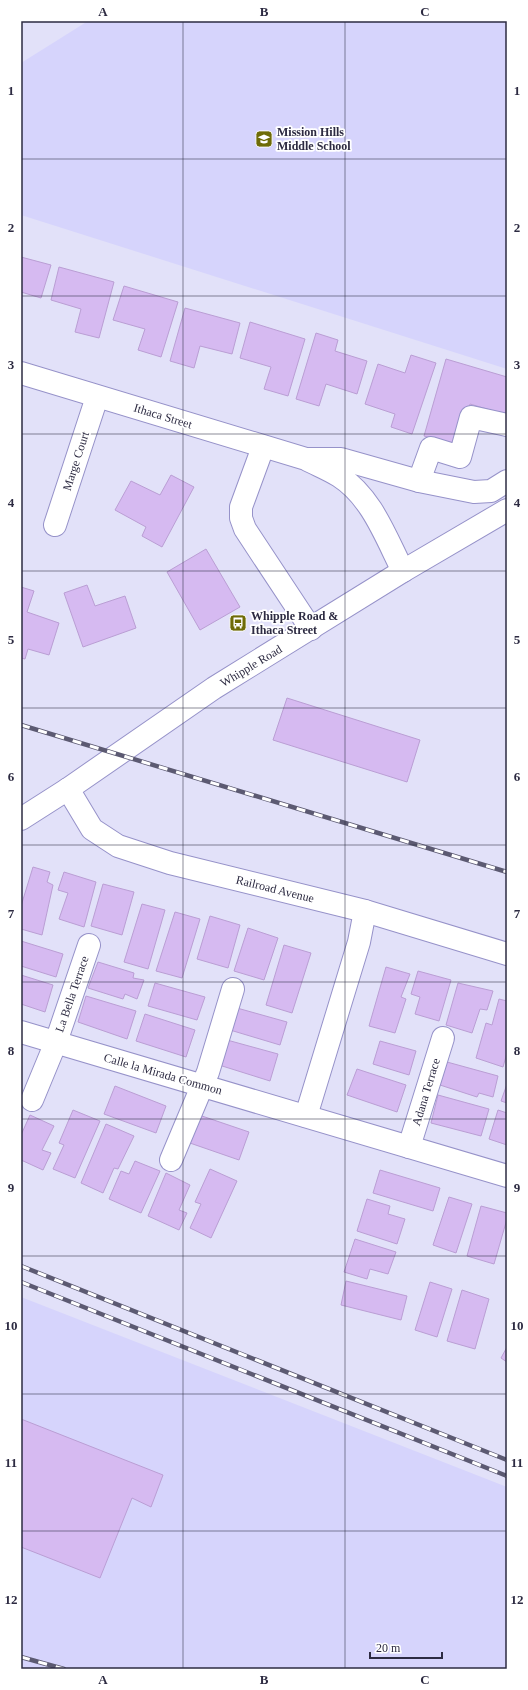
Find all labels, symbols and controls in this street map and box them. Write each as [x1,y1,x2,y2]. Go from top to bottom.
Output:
text: A [98,4,108,19]
text: B [260,4,269,19]
text: C [420,4,430,19]
text: 1 [8,83,14,98]
text: 1 [514,83,520,98]
place label: Mission Hills Middle School [277,125,351,153]
school or university icon: Mission Hills Middle School [254,129,274,149]
text: 2 [8,220,14,235]
text: 2 [514,220,520,235]
text: 3 [8,357,15,372]
text: 3 [514,357,521,372]
street label: Ithaca Street [132,400,195,432]
street label: Marge Court [60,429,92,492]
text: 4 [8,495,15,510]
text: 4 [514,495,521,510]
place label: Whipple Road & Ithaca Street [251,609,338,637]
bus stop icon: Whipple Road & Ithaca Street [228,613,248,633]
text: 5 [8,632,15,647]
text: 5 [514,632,521,647]
street label: Whipple Road [218,642,284,690]
text: 6 [8,769,15,784]
text: 6 [514,769,521,784]
street label: Railroad Avenue [234,873,316,905]
text: 7 [8,906,15,921]
text: 7 [514,906,521,921]
street label: La Bella Terrace [52,954,92,1034]
text: 8 [8,1043,15,1058]
text: 8 [514,1043,521,1058]
street label: Calle la Mirada Common [102,1050,224,1098]
street label: Adana Terrace [409,1057,443,1127]
text: 9 [8,1180,15,1195]
text: 9 [514,1180,521,1195]
text: 10 [5,1318,18,1333]
text: 10 [511,1318,524,1333]
text: 11 [5,1455,17,1470]
text: 11 [511,1455,523,1470]
text: 12 [5,1592,18,1607]
text: 12 [511,1592,524,1607]
scale bar [370,1634,442,1660]
text: 20 m [376,1641,401,1655]
text: A [98,1672,108,1687]
text: B [260,1672,269,1687]
text: C [420,1672,430,1687]

